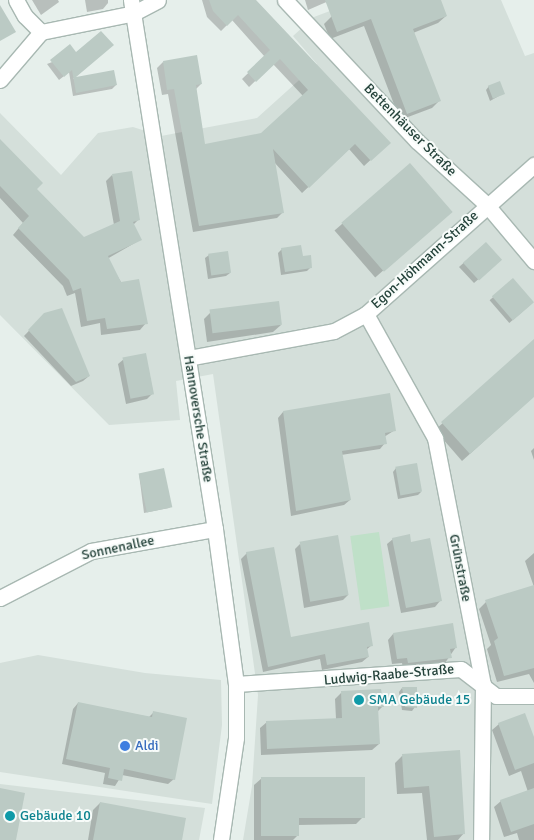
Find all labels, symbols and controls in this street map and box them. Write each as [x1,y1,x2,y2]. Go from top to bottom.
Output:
street label: Bettenhäuser Straße [360,80,460,180]
street label: Egon-Höhmann-Straße [368,207,482,313]
street label: Hannoversche Straße [180,354,216,484]
street label: Sonnenallee [80,532,156,564]
street label: Grünstraße [445,533,475,603]
street label: Ludwig-Raabe-Straße [323,661,455,689]
place label: SMA Gebäude 15 [369,692,470,708]
marker: SMA Gebäude 15 [353,694,365,706]
place label: Aldi [135,738,159,754]
marker: Aldi [119,740,131,752]
place label: Gebäude 10 [20,808,91,824]
marker: Gebäude 10 [4,810,16,822]

